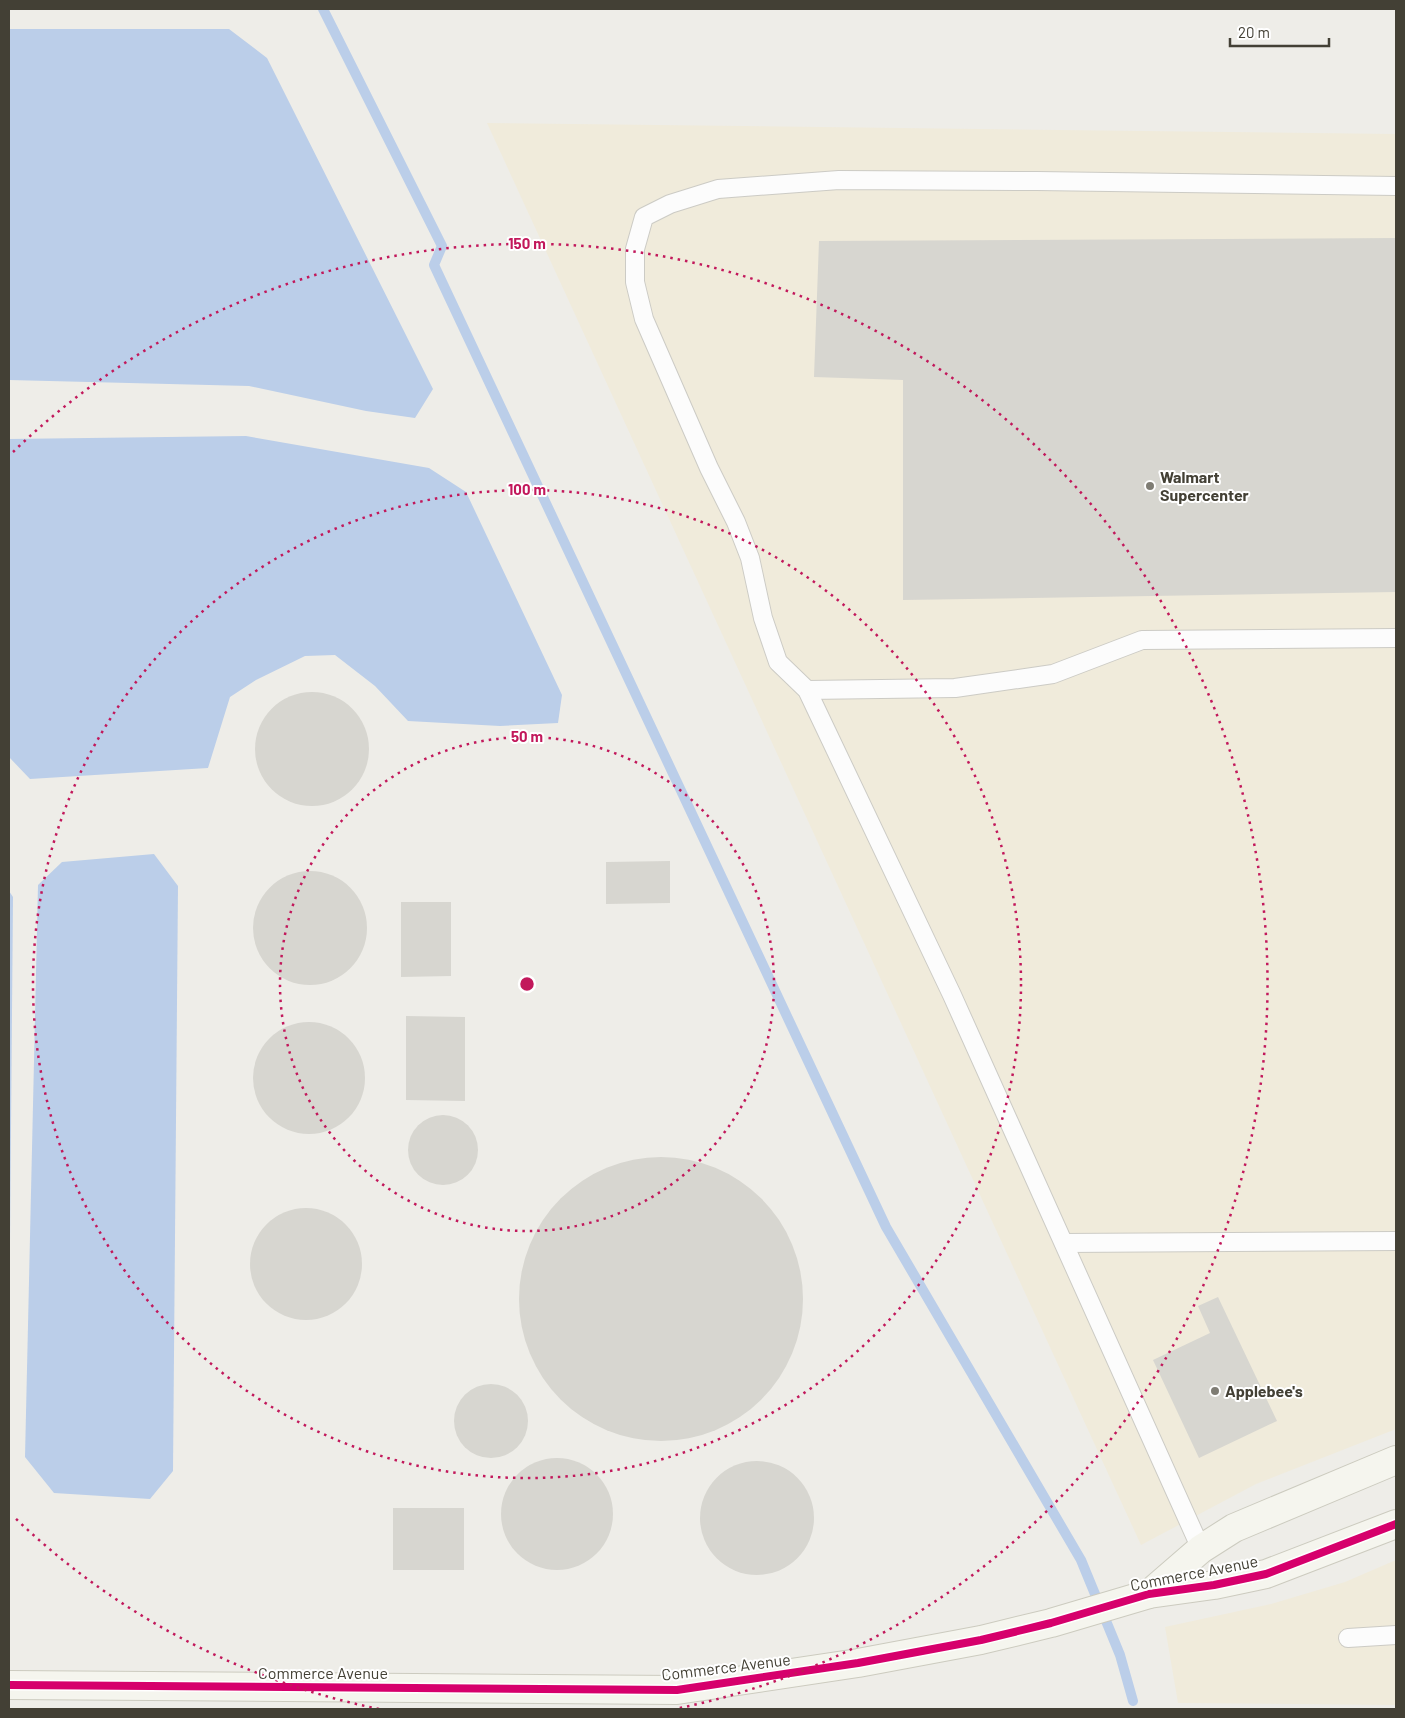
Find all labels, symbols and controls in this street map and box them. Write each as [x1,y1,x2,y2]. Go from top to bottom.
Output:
scale bar [1230,15,1329,47]
text: 20 m [1238,23,1270,41]
text: 150 m [508,234,546,252]
place label: Walmart Supercenter [1160,467,1249,504]
text: 100 m [508,480,546,498]
marker: Walmart Supercenter [1144,480,1156,492]
text: 50 m [511,727,543,745]
centre of rings [518,975,536,993]
place label: Applebee's [1225,1381,1303,1400]
marker: Applebee's [1209,1385,1221,1397]
street label: Commerce Avenue [1128,1551,1259,1594]
street label: Commerce Avenue [660,1649,792,1684]
street label: Commerce Avenue [258,1663,388,1682]

